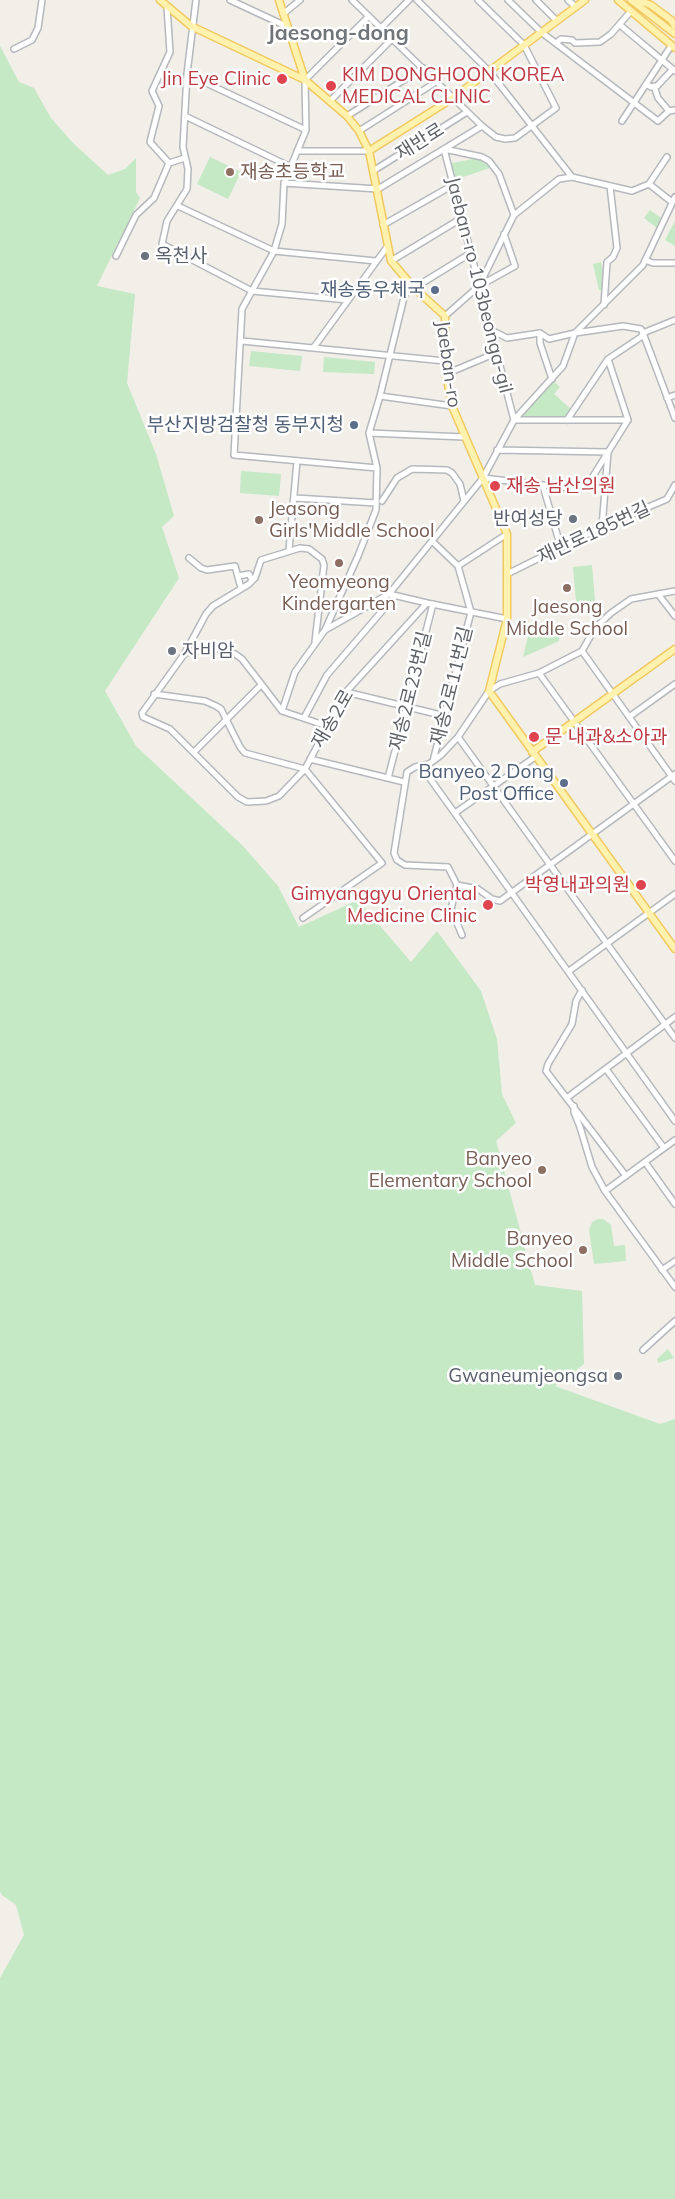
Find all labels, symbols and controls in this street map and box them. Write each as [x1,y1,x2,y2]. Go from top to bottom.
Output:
district label: Jaesong-dong [267,21,409,47]
place label: KIM DONGHOON KOREA MEDICAL CLINIC [342,64,564,108]
place label: Jin Eye Clinic [161,68,271,90]
marker: Jin Eye Clinic [275,72,289,86]
marker: KIM DONGHOON KOREA MEDICAL CLINIC [324,79,338,93]
street label: 재반로 [392,118,448,166]
place label: 재송초등학교 [240,161,345,183]
marker: 재송초등학교 [224,166,236,178]
street label: Jaeban-ro 103beonga-gil [441,174,517,396]
place label: 옥천사 [155,245,207,267]
marker: 옥천사 [139,250,151,262]
place label: 재송동우체국 [320,279,425,301]
marker: 재송동우체국 [429,284,441,296]
street label: Jaeban-ro [431,319,465,409]
place label: 부산지방검찰청 동부지청 [147,414,344,436]
marker: 부산지방검찰청 동부지청 [348,419,360,431]
place label: 재송 남산의원 [506,475,616,497]
marker: 재송 남산의원 [488,479,502,493]
street label: 재반로185번길 [534,497,654,569]
place label: Jeasong Girls'Middle School [269,498,434,542]
place label: 반여성당 [493,508,563,530]
marker: 반여성당 [567,513,579,525]
marker: Jeasong Girls'Middle School [253,514,265,526]
marker: Yeomyeong Kindergarten [333,557,345,569]
place label: Yeomyeong Kindergarten [282,571,396,615]
marker: Jaesong Middle School [561,582,573,594]
place label: Jaesong Middle School [506,596,628,640]
street label: 재송2로11번길 [426,624,478,748]
street label: 재송2로23번길 [385,629,437,753]
place label: 자비암 [182,640,234,662]
marker: 자비암 [166,645,178,657]
street label: 재송2로 [307,686,359,752]
place label: 문 내과&소아과 [545,726,668,748]
marker: 문 내과&소아과 [527,730,541,744]
place label: Banyeo 2 Dong Post Office [419,761,554,805]
marker: Banyeo 2 Dong Post Office [558,777,570,789]
place label: 박영내과의원 [525,874,630,896]
marker: 박영내과의원 [634,878,648,892]
place label: Gimyanggyu Oriental Medicine Clinic [291,883,477,927]
marker: Gimyanggyu Oriental Medicine Clinic [481,898,495,912]
place label: Banyeo Elementary School [369,1148,532,1192]
marker: Banyeo Elementary School [536,1164,548,1176]
place label: Banyeo Middle School [451,1228,573,1272]
marker: Banyeo Middle School [577,1244,589,1256]
place label: Gwaneumjeongsa [448,1365,608,1387]
marker: Gwaneumjeongsa [612,1370,624,1382]

